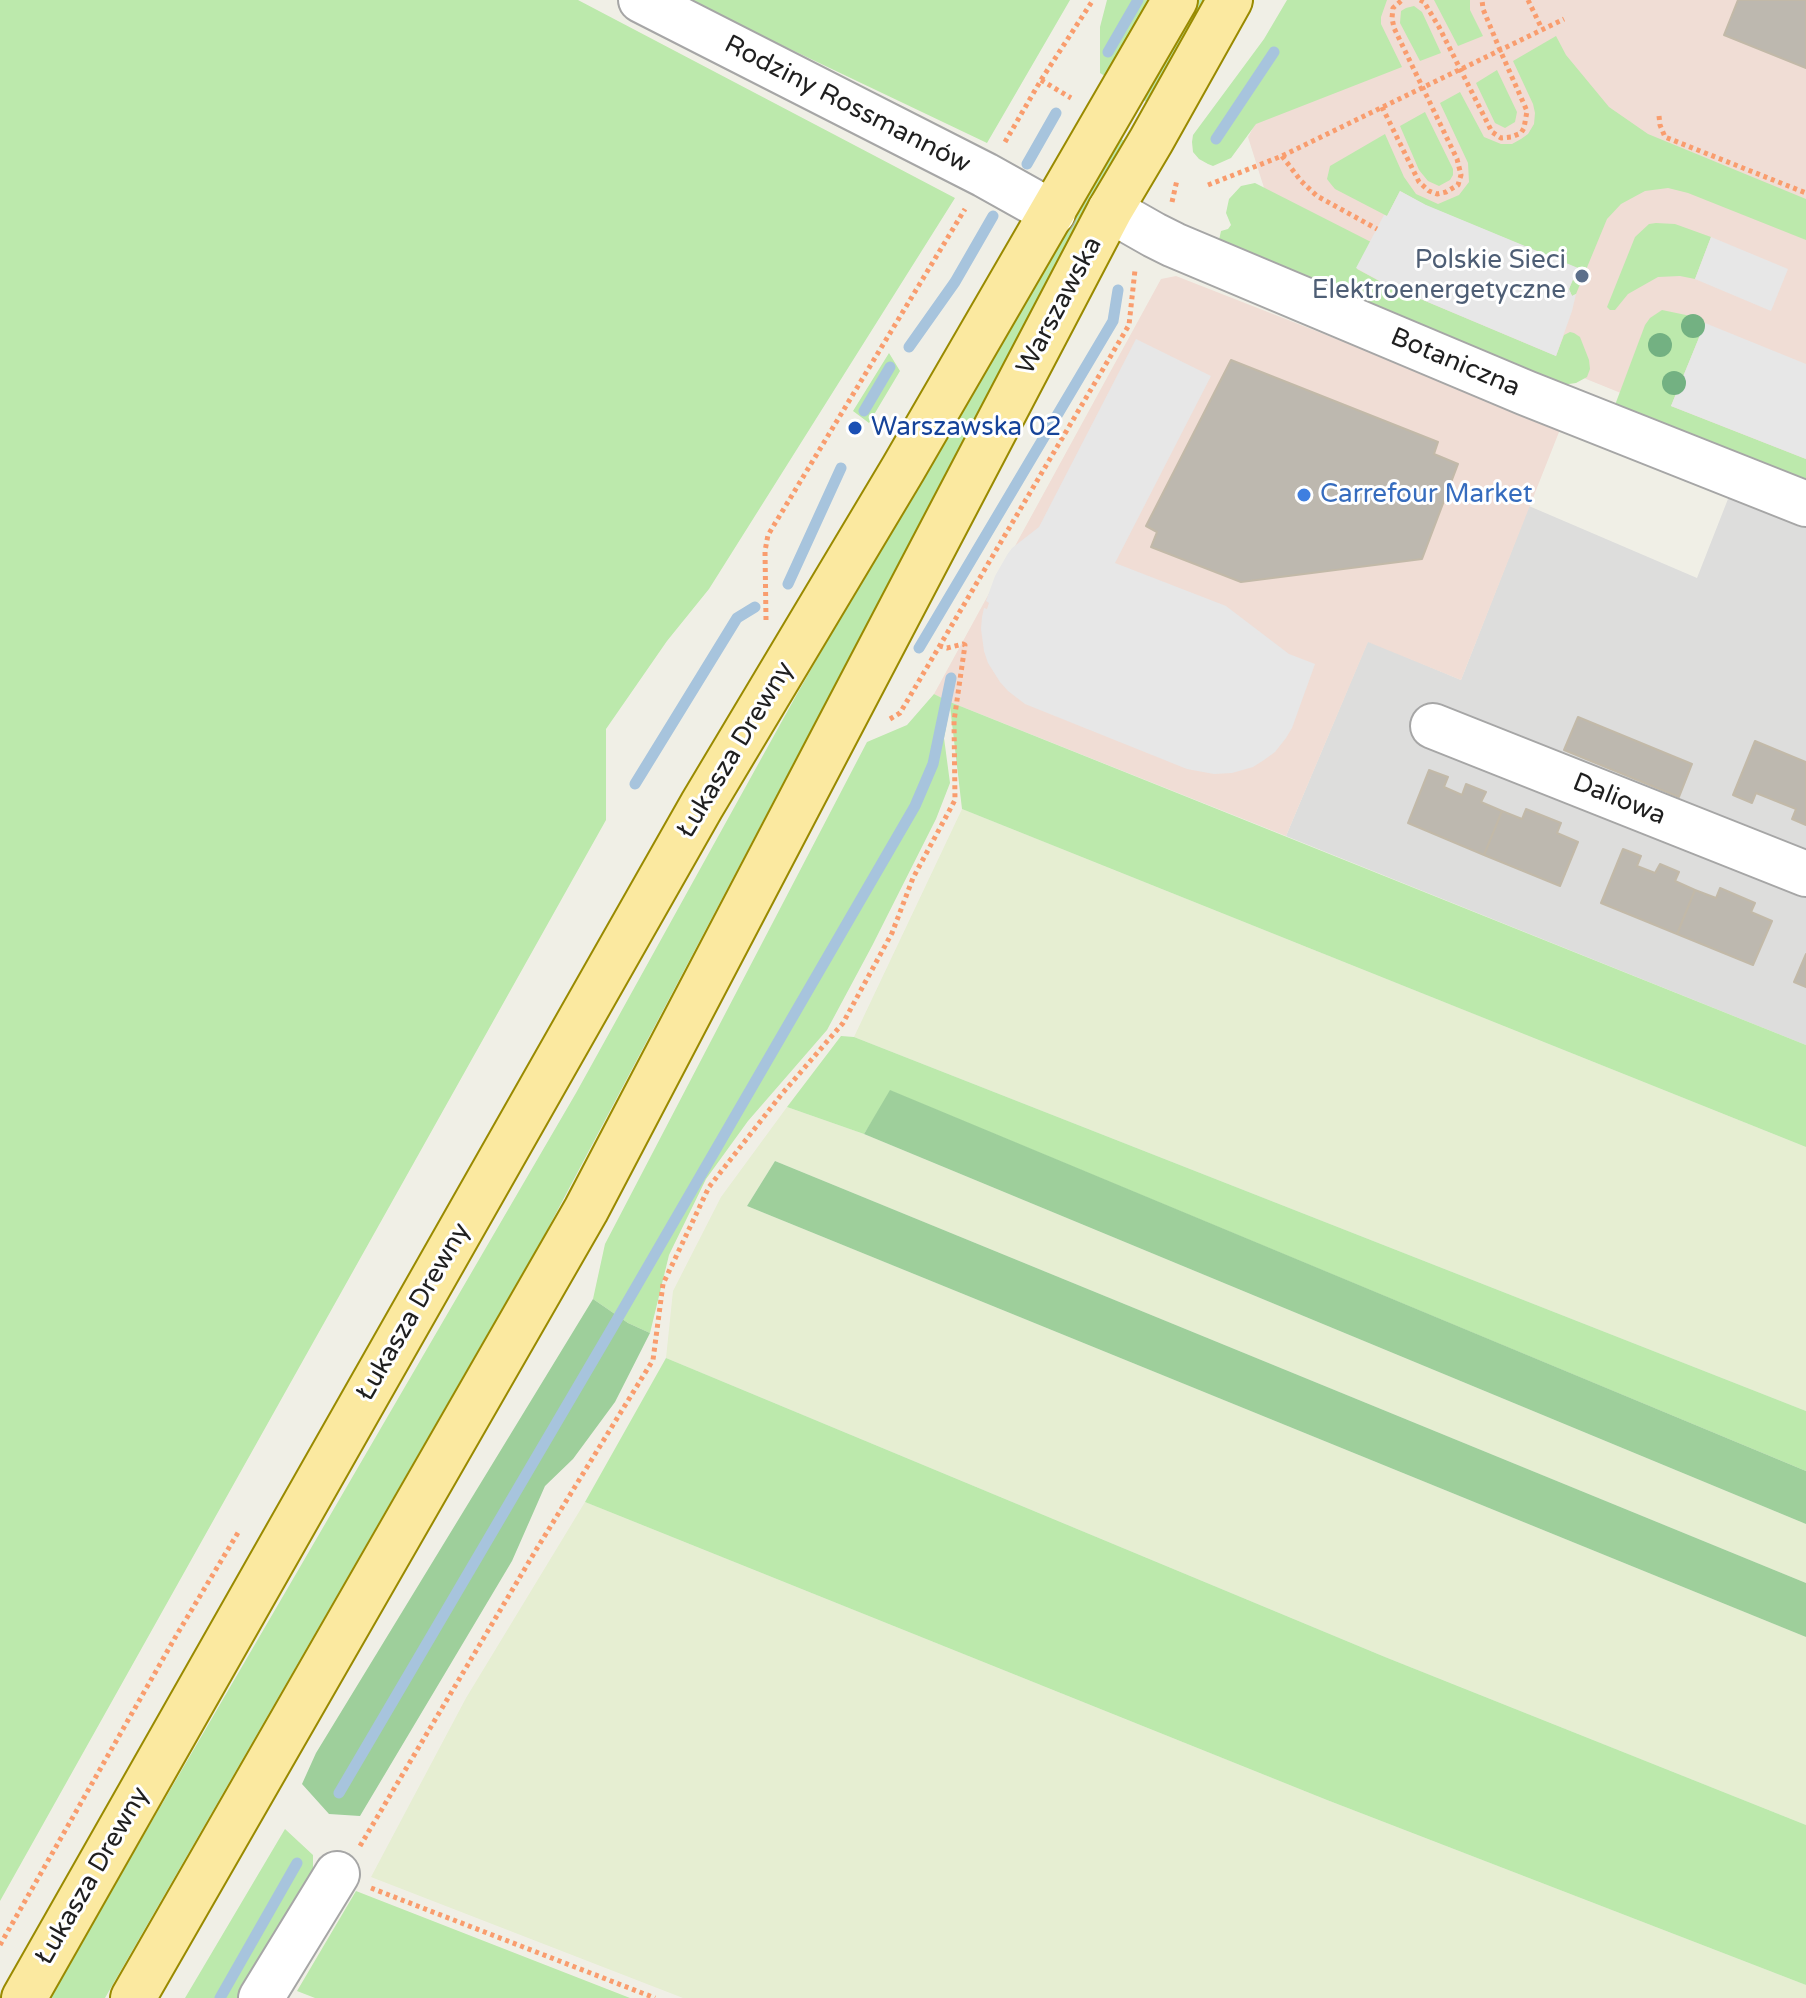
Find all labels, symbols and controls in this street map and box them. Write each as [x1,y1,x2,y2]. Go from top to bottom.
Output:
street label: Rodziny Rossmannów [719,29,975,181]
street label: Warszawska [1011,232,1109,380]
place label: Polskie Sieci Elektroenergetyczne [1312,245,1566,306]
marker: Polskie Sieci Elektroenergetyczne [1573,267,1591,285]
street label: Botaniczna [1386,322,1524,404]
place label: Warszawska 02 [871,412,1062,444]
marker: Warszawska 02 [846,419,864,437]
place label: Carrefour Market [1320,479,1533,511]
marker: Carrefour Market [1295,486,1313,504]
street label: Łukasza Drewny [671,656,801,844]
street label: Daliowa [1568,767,1670,833]
street label: Łukasza Drewny [351,1218,477,1406]
street label: Łukasza Drewny [30,1782,156,1970]

